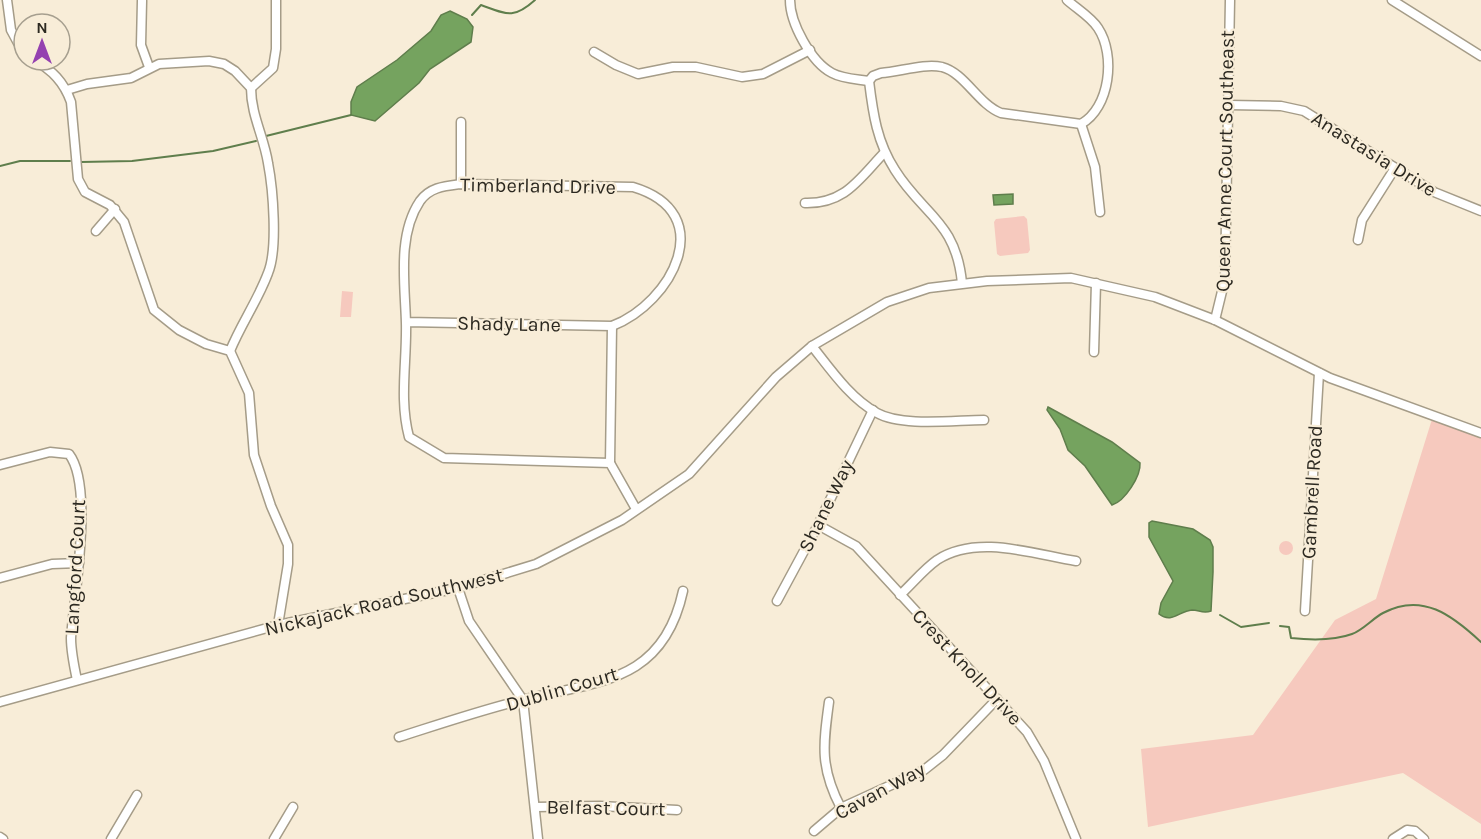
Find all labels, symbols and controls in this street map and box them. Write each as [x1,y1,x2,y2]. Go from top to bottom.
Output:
north arrow [12,12,72,72]
text: N [36,18,48,37]
street label: Queen Anne Court Southeast [1211,29,1239,292]
street label: Anastasia Drive [1307,106,1441,202]
street label: Timberland Drive [460,173,616,199]
street label: Shady Lane [457,312,561,336]
street label: Gambrell Road [1297,425,1327,559]
street label: Shane Way [794,456,858,556]
street label: Langford Court [60,498,90,635]
street label: Nickajack Road Southwest [262,563,506,641]
street label: Crest Knoll Drive [907,604,1027,730]
street label: Dublin Court [503,662,621,716]
street label: Cavan Way [831,758,929,824]
street label: Belfast Court [546,795,666,821]

